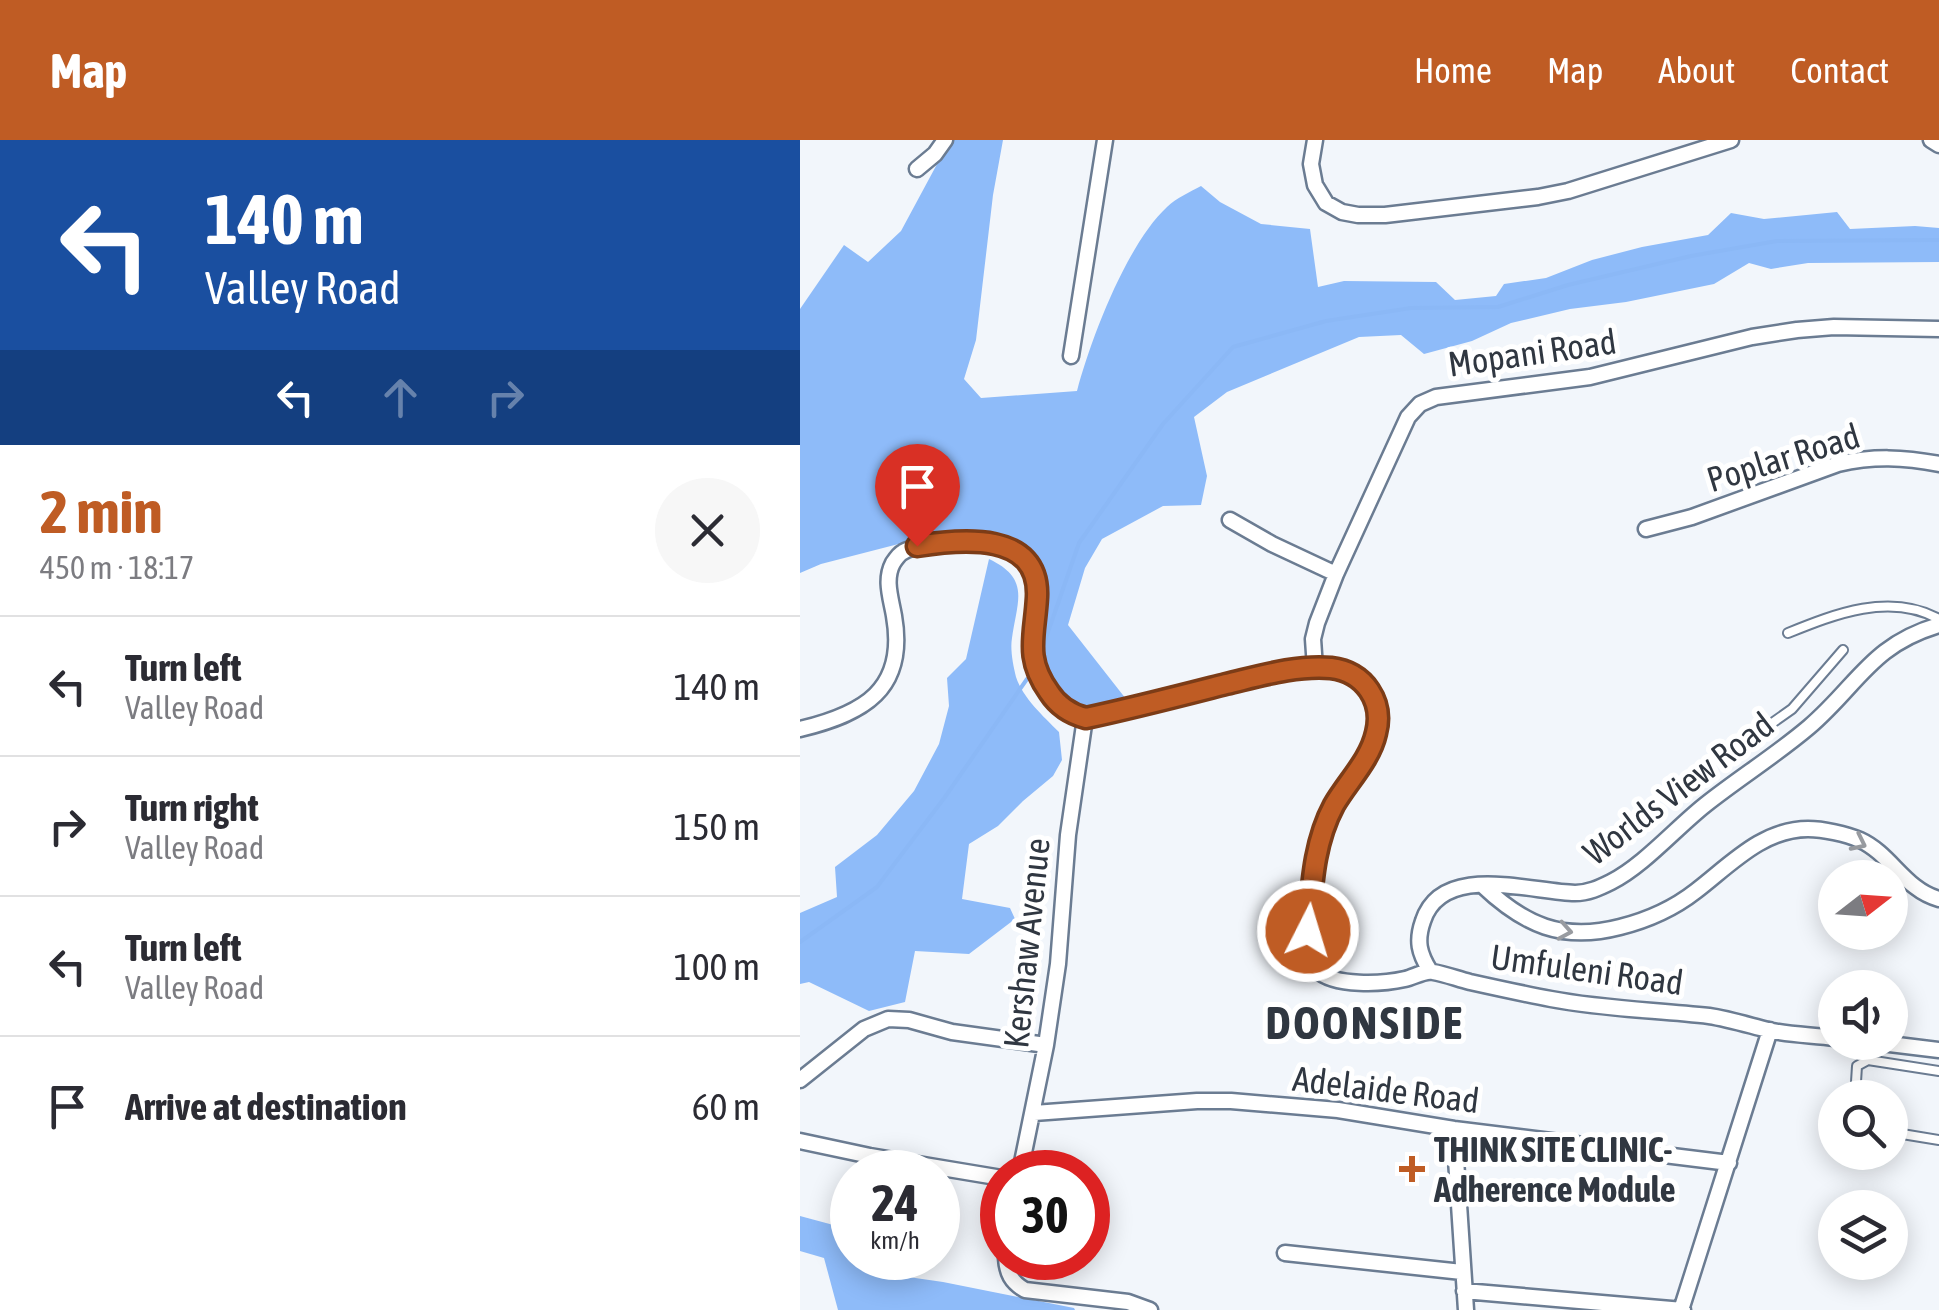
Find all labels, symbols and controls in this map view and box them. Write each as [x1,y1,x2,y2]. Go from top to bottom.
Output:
text: Map [50,43,127,98]
text: Home [1414,50,1492,90]
text: Map [1547,50,1603,90]
text: About [1658,50,1735,90]
text: Contact [1790,50,1889,90]
text: 140 m [205,179,364,259]
icon: left [40,180,170,310]
text: Valley Road [205,262,401,314]
street label: Mopani Road [1445,320,1619,384]
icon: left [268,370,323,425]
icon: ahead [373,370,428,425]
icon: right [478,370,533,425]
street label: Poplar Road [1702,415,1864,499]
pin [875,444,960,547]
icon: arrive [890,459,945,514]
text: 2 min [40,477,163,546]
button: close [655,478,760,583]
text: 450 m · 18:17 [40,549,194,586]
text: Turn left [125,646,241,689]
icon: left [40,659,95,714]
text: 140 m [674,665,760,708]
text: Valley Road [125,689,264,726]
street label: Worlds View Road [1575,704,1781,872]
text: Turn right [125,786,259,829]
icon: right [40,799,95,854]
text: 150 m [674,805,760,848]
text: Valley Road [125,829,264,866]
one-way arrow [1849,830,1867,850]
street label: Kershaw Avenue [995,836,1057,1050]
north arrow [1818,860,1908,950]
map controls [1818,860,1908,1280]
position arrow [1256,879,1360,983]
one-way arrow [1557,919,1574,940]
text: Turn left [125,926,241,969]
street label: Umfuleni Road [1488,936,1686,1002]
icon: left [40,939,95,994]
text: 100 m [674,945,760,988]
text: Valley Road [125,969,264,1006]
button: sound [1818,970,1908,1060]
district label: DOONSIDE [1265,997,1465,1049]
street label: Adelaide Road [1291,1058,1481,1120]
icon: arrive [40,1079,95,1134]
button: search [1818,1080,1908,1170]
text: Arrive at destination [125,1085,407,1128]
text: 60 m [692,1085,760,1128]
place label: THINK SITE CLINIC- Adherence Module [1433,1129,1676,1209]
speed limit sign: 30 [980,1150,1110,1280]
marker: THINK SITE CLINIC- Adherence Module [1399,1156,1425,1182]
text: 24 [871,1174,918,1232]
button: layers [1818,1190,1908,1280]
text: km/h [870,1226,920,1254]

